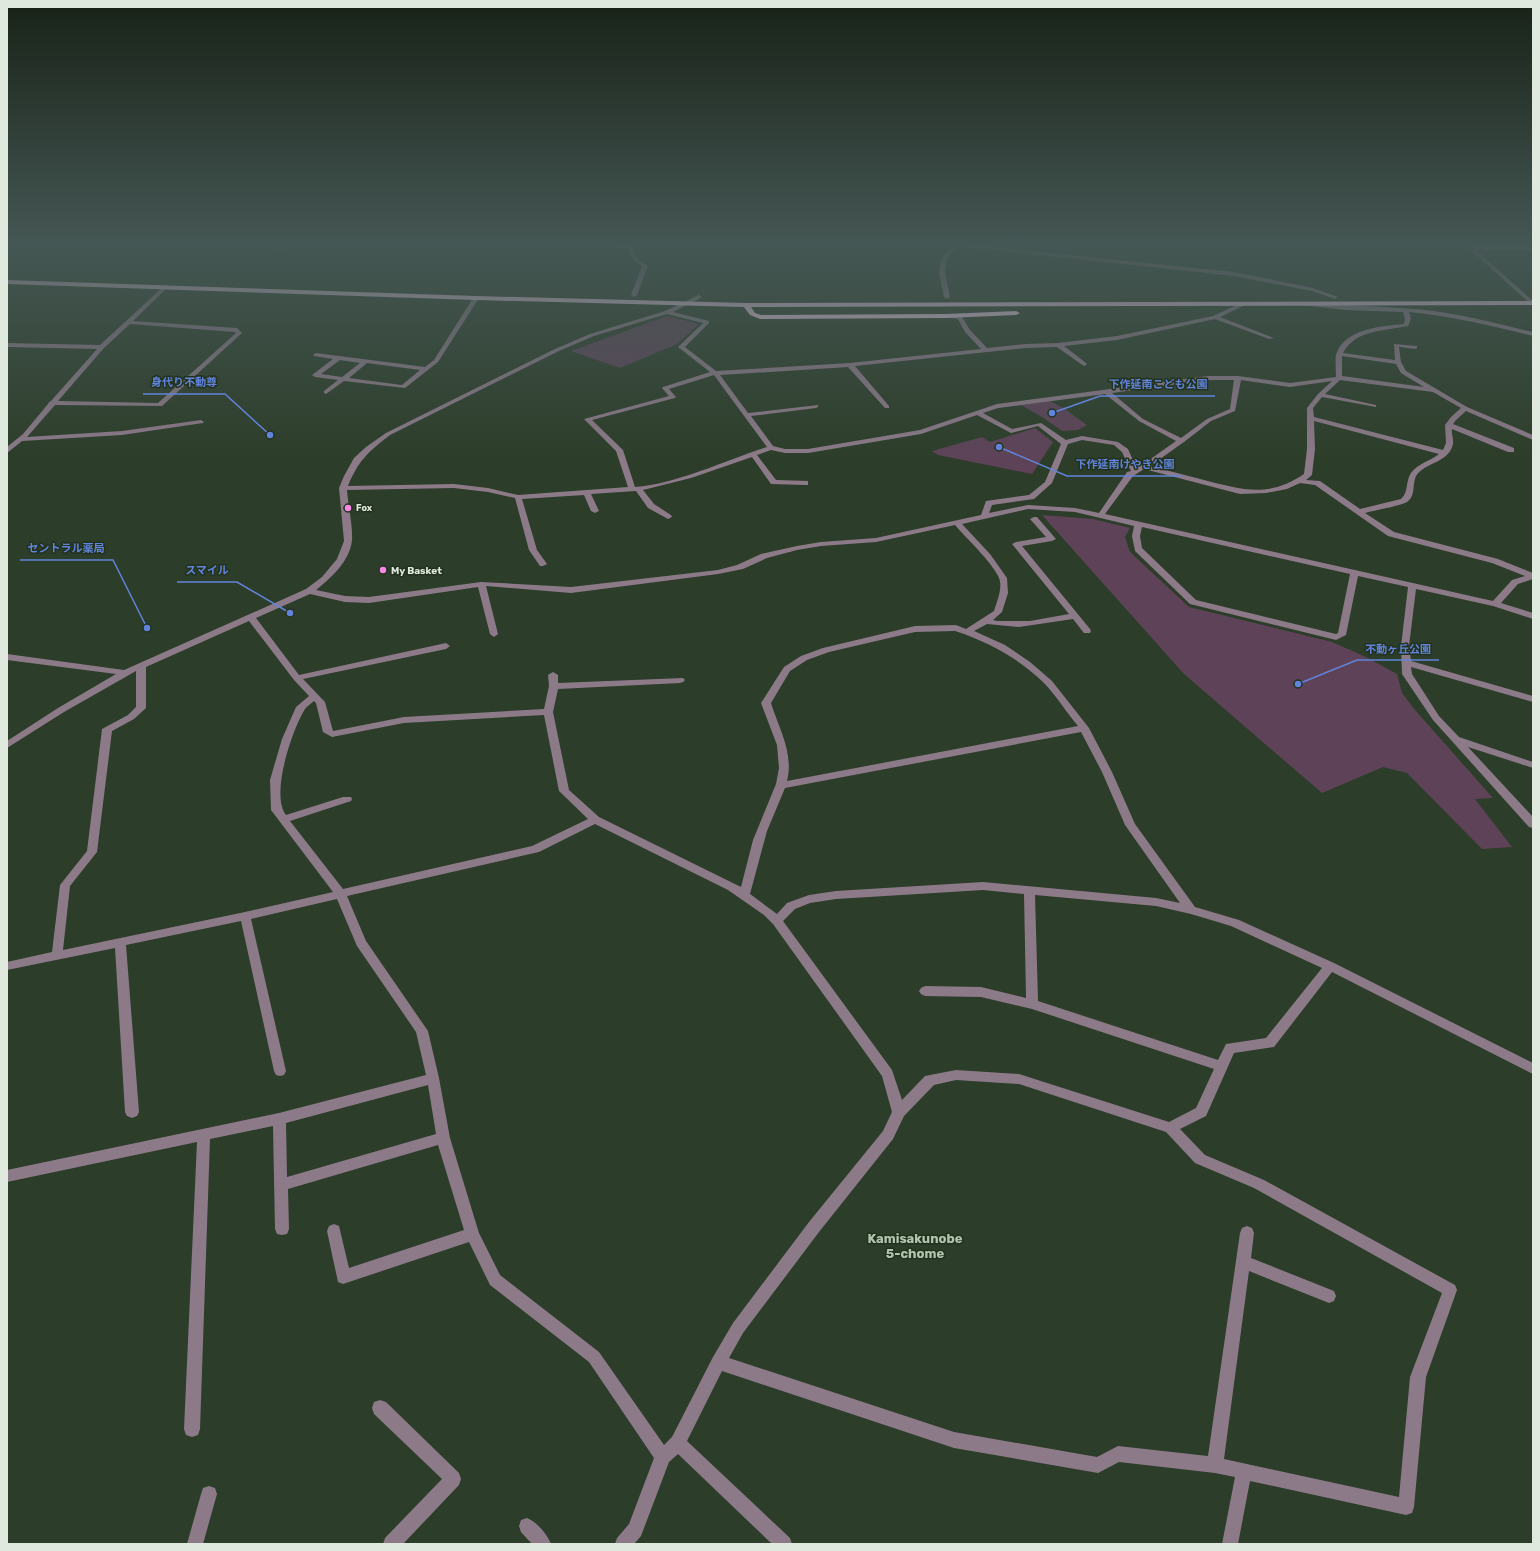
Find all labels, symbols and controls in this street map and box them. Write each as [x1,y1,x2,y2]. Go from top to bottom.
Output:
callout: 身代り不動尊 [143,371,225,394]
callout: 下作延南こども公園 [1100,373,1215,396]
text: 身代り不動尊 [151,376,217,389]
text: 下作延南こども公園 [1109,378,1208,391]
callout: 下作延南けやき公園 [1067,453,1182,476]
text: 下作延南けやき公園 [1076,458,1175,471]
marker: Fox [343,503,353,513]
place label: Fox [356,503,373,513]
callout: セントラル薬局 [20,537,113,560]
text: セントラル薬局 [28,542,105,555]
callout: スマイル [177,559,237,582]
text: スマイル [185,564,229,577]
marker: My Basket [378,565,388,575]
place label: My Basket [391,565,442,577]
callout: 不動ヶ丘公園 [1357,637,1439,660]
text: 不動ヶ丘公園 [1365,643,1431,656]
district label: Kamisakunobe 5-chome [868,1231,963,1261]

